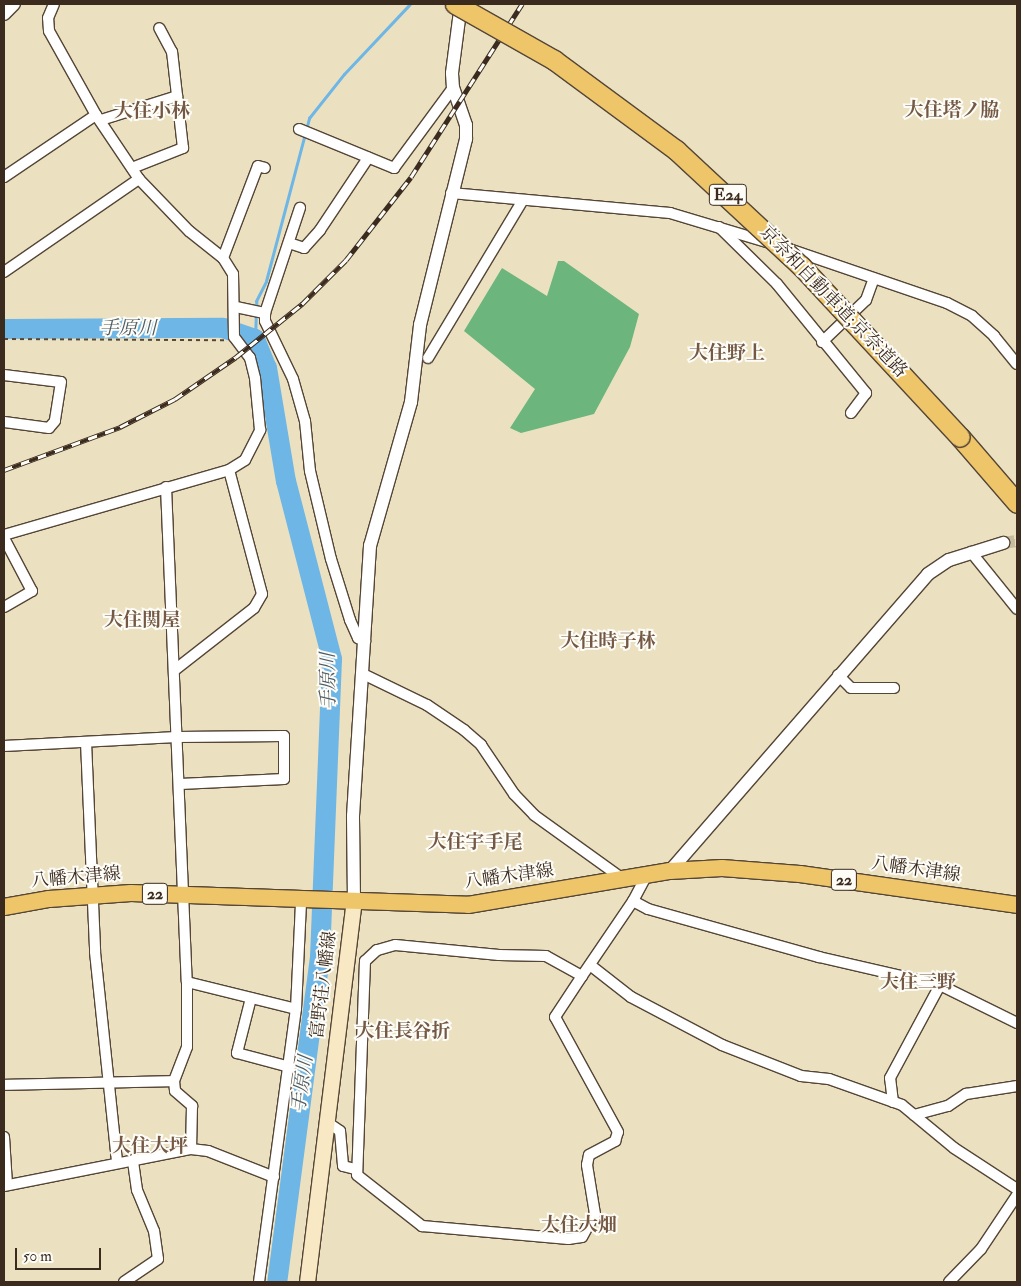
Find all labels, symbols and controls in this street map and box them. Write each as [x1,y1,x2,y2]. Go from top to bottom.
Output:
district label: 大住塔ノ脇 [905,100,999,122]
district label: 大住小林 [114,101,190,123]
road number: E24 [708,182,748,208]
street label: 京奈和自動車道;京奈道路 [755,222,911,382]
water label: 手原川 [100,318,156,340]
district label: 大住野上 [689,343,765,365]
district label: 大住関屋 [104,610,180,632]
district label: 大住時子林 [561,631,655,653]
water label: 手原川 [317,652,341,710]
district label: 大住宇手尾 [428,832,522,854]
street label: 八幡木津線 [870,853,962,887]
street label: 八幡木津線 [463,860,555,894]
street label: 八幡木津線 [30,863,122,893]
road number: 22 [830,866,858,894]
road number: 22 [141,881,169,908]
street label: 富野荘八幡線 [307,930,341,1040]
district label: 大住三野 [880,972,956,994]
district label: 大住長谷折 [356,1021,450,1043]
water label: 手原川 [288,1054,318,1114]
district label: 大住大坪 [112,1136,188,1158]
district label: 大住大畑 [541,1215,617,1237]
scale bar [18,1238,104,1270]
text: 50 m [23,1247,52,1266]

